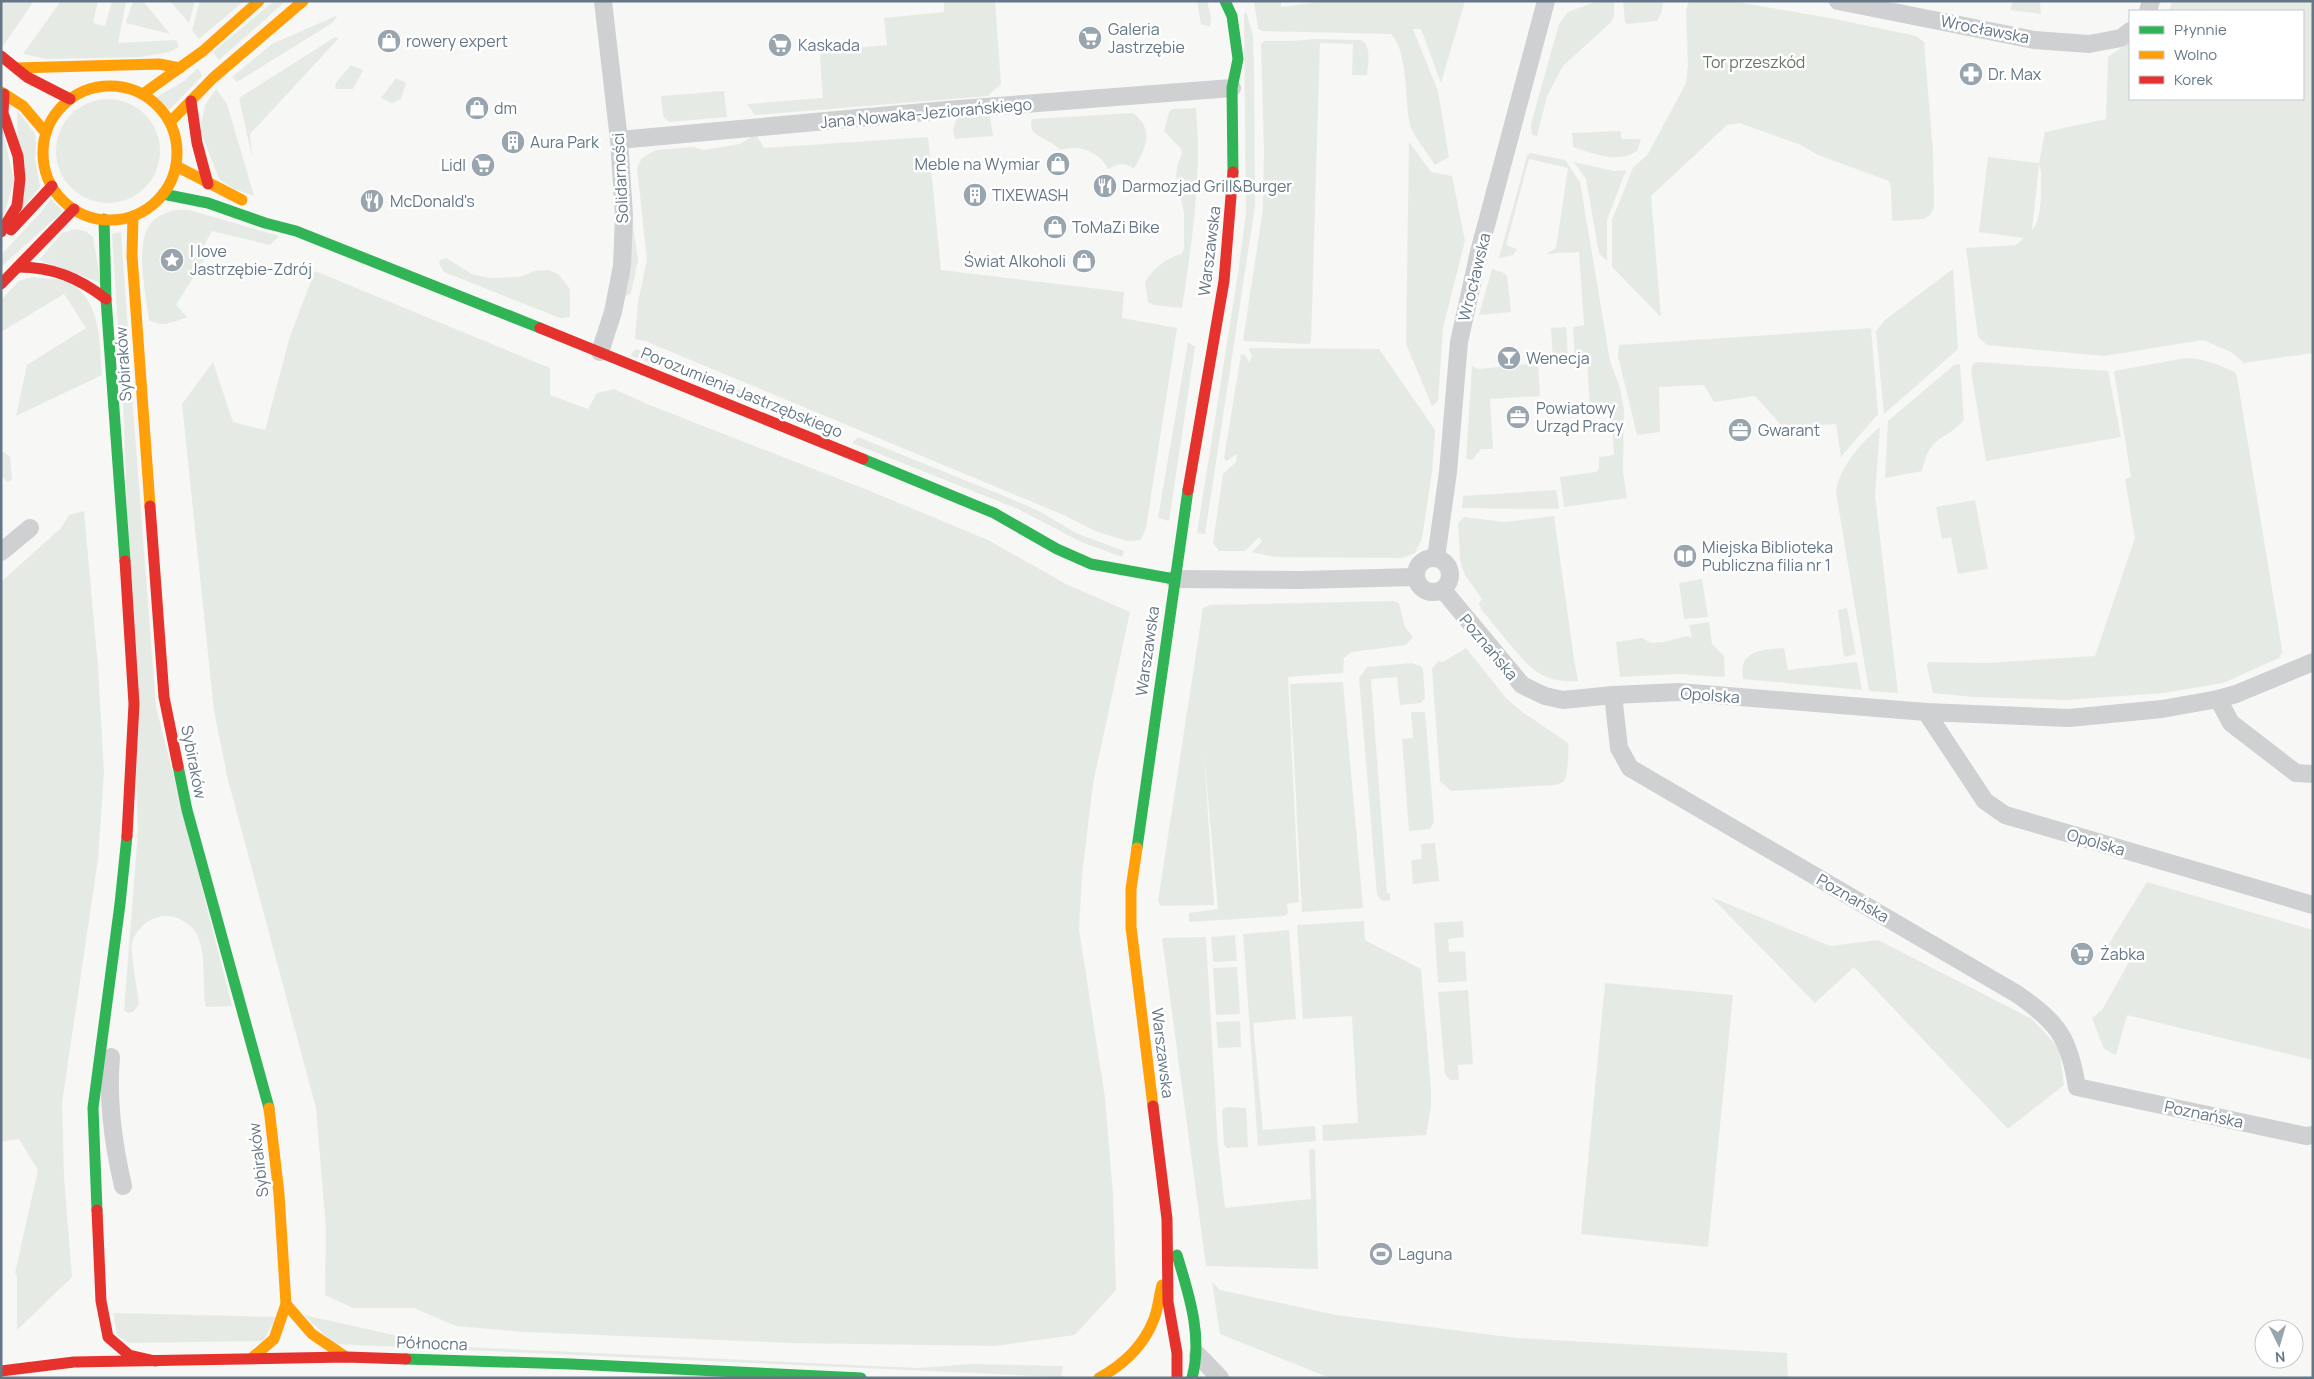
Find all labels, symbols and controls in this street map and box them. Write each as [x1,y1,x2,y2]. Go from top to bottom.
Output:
street label: Wrocławska [1939,10,2031,48]
legend [2129,10,2304,100]
place label: Galeria Jastrzębie [1108,18,1185,58]
text: Płynnie [2174,19,2227,40]
supermarket icon: Galeria Jastrzębie [1077,25,1103,51]
shop icon: rowery expert [376,28,402,54]
place label: rowery expert [406,30,508,52]
supermarket icon: Kaskada [767,32,793,58]
place label: Kaskada [798,34,860,56]
text: Wolno [2174,44,2217,65]
park label: Tor przeszkód [1703,51,1805,73]
pharmacy icon: Dr. Max [1958,61,1984,87]
place label: Dr. Max [1988,63,2042,85]
text: Korek [2174,69,2213,90]
street label: Jana Nowaka-Jeziorańskiego [819,93,1033,133]
shop icon: dm [464,95,490,121]
place label: dm [494,97,517,119]
building icon: Aura Park [500,129,526,155]
place label: Aura Park [530,131,600,153]
street label: Solidarności [607,132,633,224]
shop icon: Meble na Wymiar [1045,151,1071,177]
supermarket icon: Lidl [470,152,496,178]
place label: Meble na Wymiar [914,153,1040,175]
place label: Lidl [441,154,466,176]
restaurant icon: Darmozjad Grill&Burger [1092,173,1118,199]
place label: Darmozjad Grill&Burger [1122,175,1292,197]
building icon: TIXEWASH [962,182,988,208]
place label: TIXEWASH [992,184,1069,206]
restaurant icon: McDonald's [359,188,385,214]
place label: McDonald's [390,190,475,212]
street label: Warszawska [1193,205,1225,297]
shop icon: ToMaZi Bike [1042,214,1068,240]
place label: ToMaZi Bike [1072,216,1160,238]
street label: Wrocławska [1452,231,1496,323]
place label: I love Jastrzębie-Zdrój [190,240,312,280]
place icon: I love Jastrzębie-Zdrój [159,247,185,273]
shop icon: Świat Alkoholi [1071,248,1097,274]
place label: Świat Alkoholi [964,250,1066,272]
street label: Sybiraków [109,326,137,402]
street label: Porozumienia Jastrzębskiego [638,341,846,443]
bar icon: Wenecja [1496,345,1522,371]
place label: Wenecja [1526,347,1590,369]
place label: Powiatowy Urząd Pracy [1536,397,1624,437]
office icon: Powiatowy Urząd Pracy [1505,404,1531,430]
office icon: Gwarant [1727,417,1753,443]
place label: Gwarant [1758,419,1820,441]
place label: Miejska Biblioteka Publiczna filia nr 1 [1702,536,1833,576]
library icon: Miejska Biblioteka Publiczna filia nr 1 [1672,543,1698,569]
street label: Warszawska [1130,605,1164,697]
street label: Poznańska [1455,609,1523,685]
street label: Opolska [1680,682,1740,708]
street label: Sybiraków [176,723,212,801]
street label: Opolska [2064,823,2128,861]
street label: Poznańska [1813,868,1893,928]
supermarket icon: Żabka [2069,941,2095,967]
place label: Żabka [2100,943,2145,965]
street label: Warszawska [1147,1007,1179,1099]
street label: Poznańska [2162,1095,2246,1133]
street label: Sybiraków [243,1121,273,1199]
sports icon: Laguna [1368,1241,1394,1267]
place label: Laguna [1398,1243,1452,1265]
north arrow [2254,1319,2304,1369]
street label: Północna [396,1331,468,1355]
text: N [2274,1348,2286,1367]

